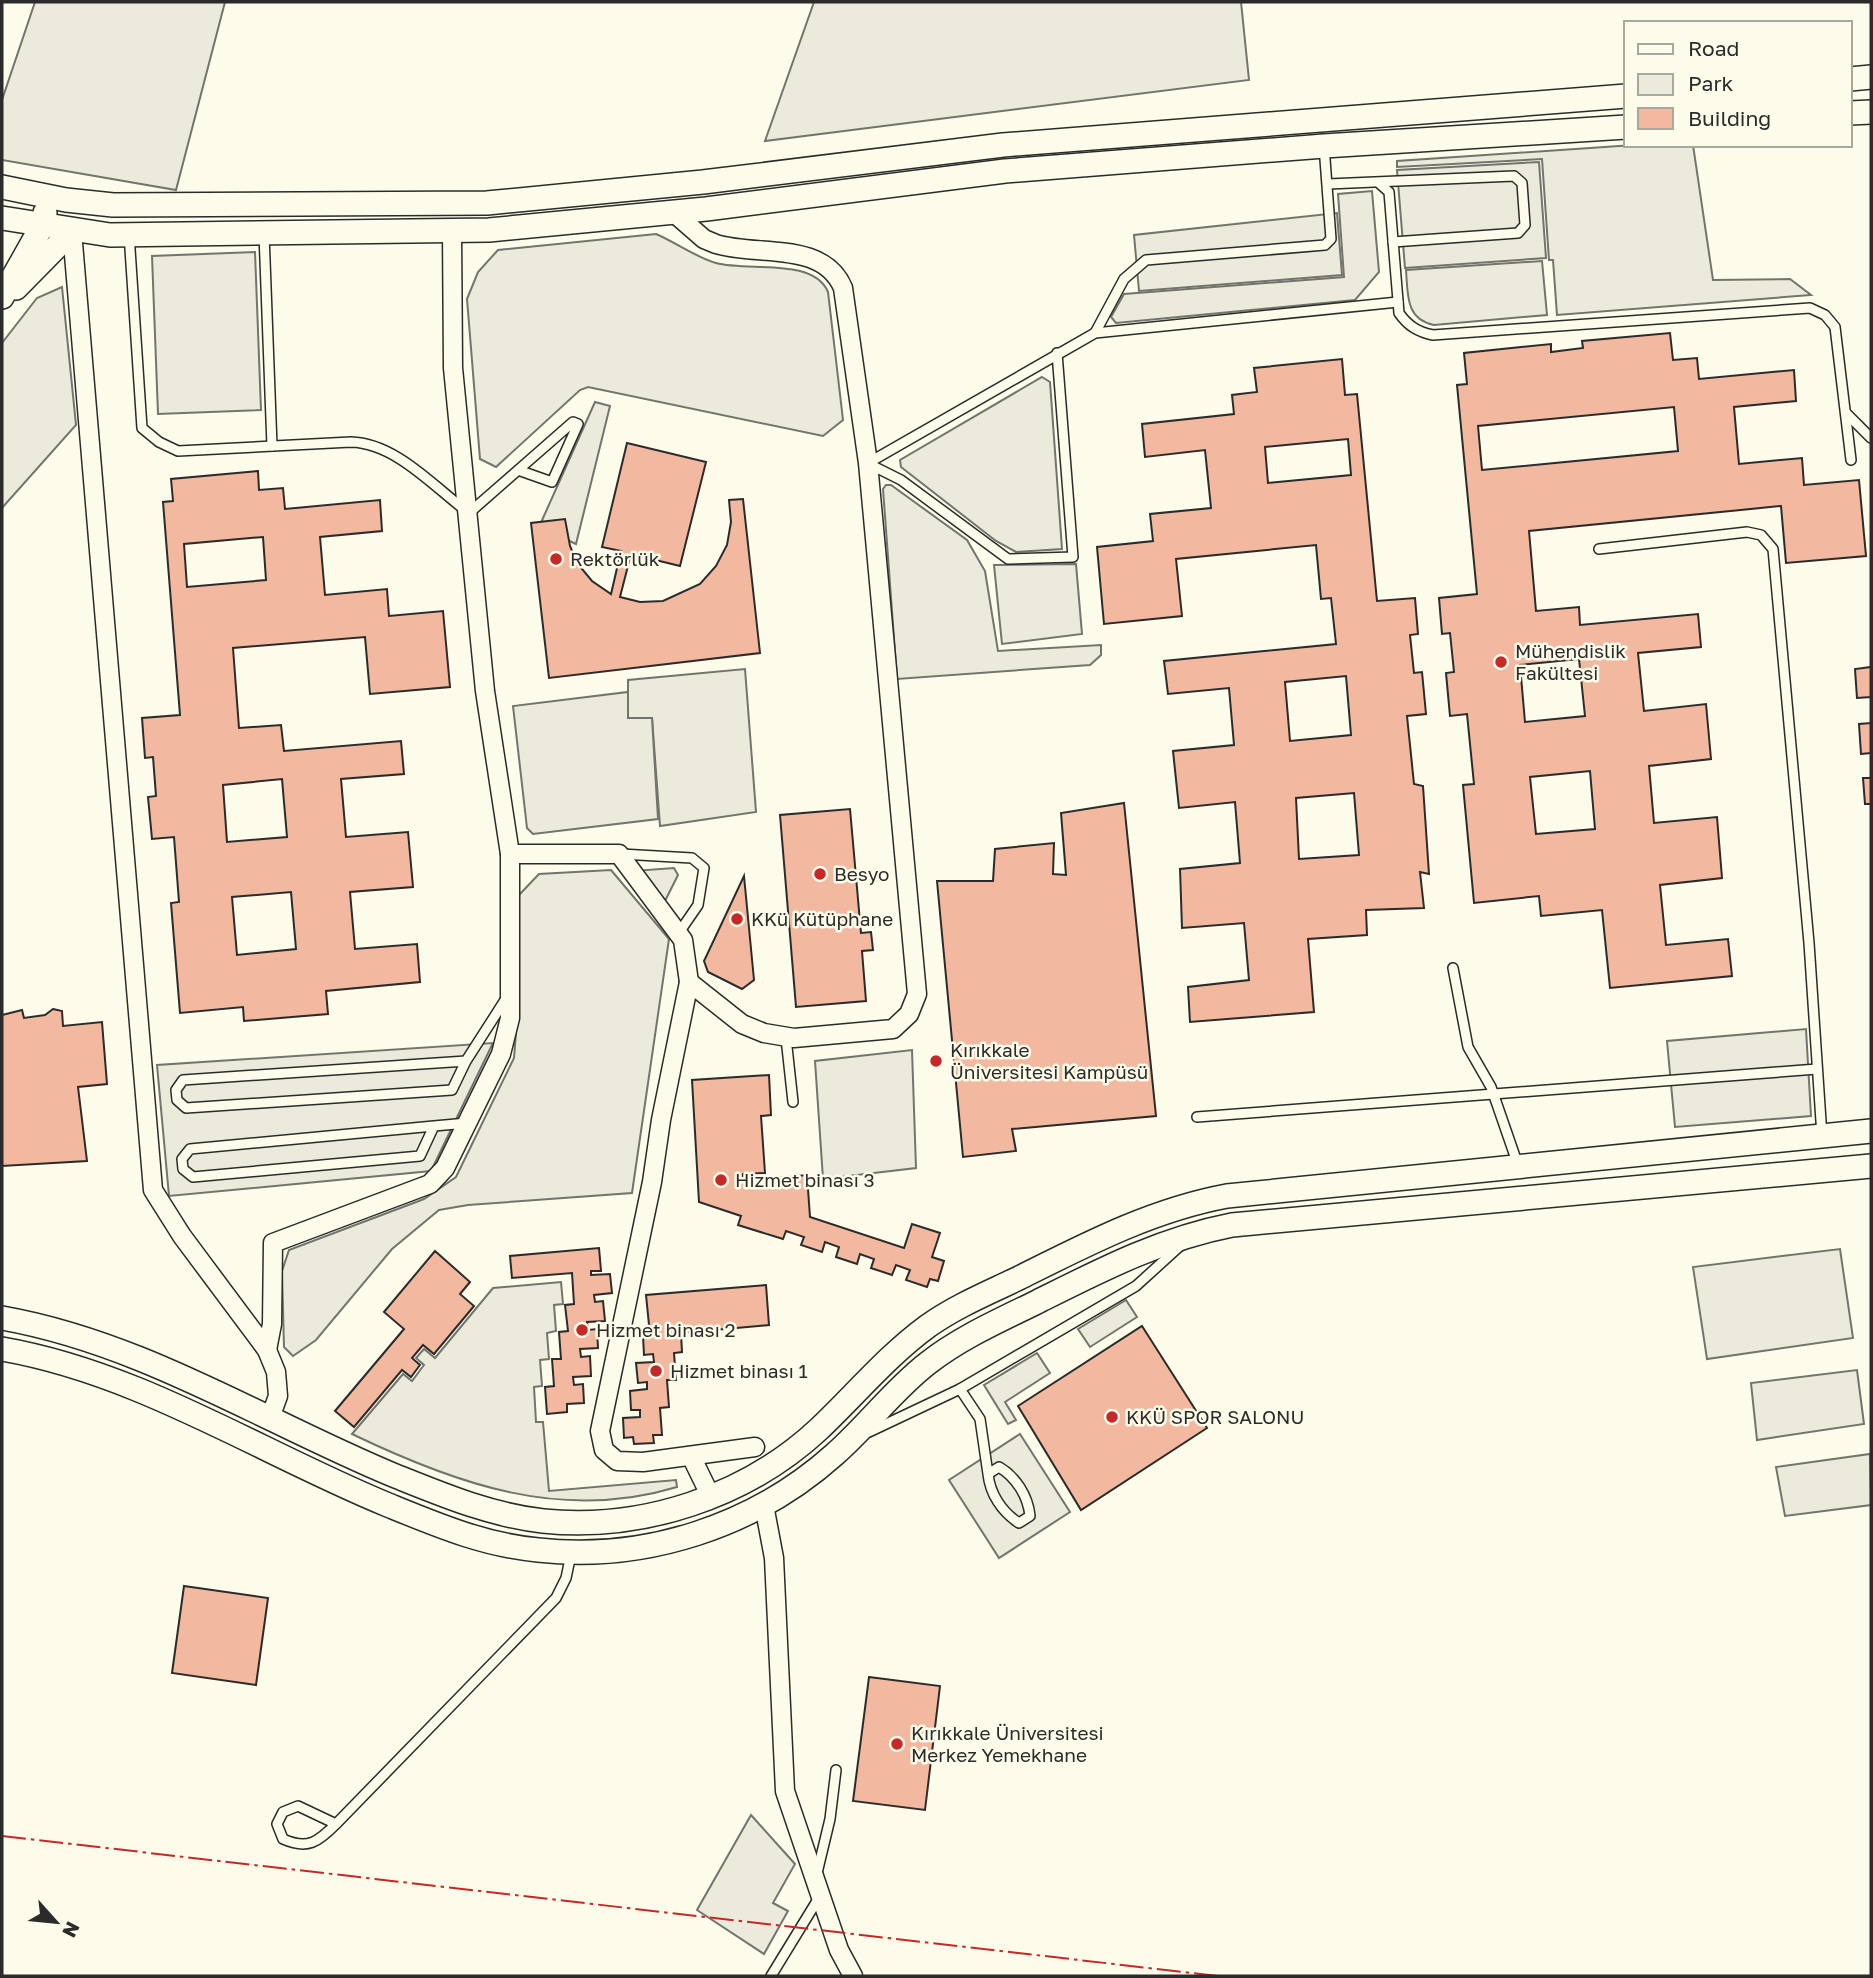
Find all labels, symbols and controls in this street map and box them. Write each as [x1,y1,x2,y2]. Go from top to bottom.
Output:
legend [1624,21,1852,147]
text: Road [1688,35,1739,61]
text: Park [1688,70,1734,96]
text: Building [1688,105,1771,131]
place label: Rektörlük [570,547,660,570]
marker: Rektörlük [548,551,564,567]
place label: Mühendislik Fakültesi [1515,639,1626,684]
marker: Mühendislik Fakültesi [1493,654,1509,670]
place label: Besyo [834,862,889,885]
marker: Besyo [812,866,828,882]
place label: KKü Kütüphane [751,907,893,930]
marker: KKü Kütüphane [729,911,745,927]
place label: Kırıkkale Üniversitesi Kampüsü [950,1038,1148,1083]
marker: Kırıkkale Üniversitesi Kampüsü [928,1053,944,1069]
place label: Hizmet binası 3 [735,1168,875,1191]
marker: Hizmet binası 3 [713,1172,729,1188]
place label: Hizmet binası 2 [596,1318,736,1341]
marker: Hizmet binası 2 [574,1322,590,1338]
place label: Hizmet binası 1 [670,1359,808,1382]
marker: Hizmet binası 1 [648,1363,664,1379]
place label: KKÜ SPOR SALONU [1126,1405,1304,1428]
marker: KKÜ SPOR SALONU [1104,1409,1120,1425]
place label: Kırıkkale Üniversitesi Merkez Yemekhane [911,1721,1104,1766]
marker: Kırıkkale Üniversitesi Merkez Yemekhane [889,1736,905,1752]
north arrow [21,1887,91,1957]
text: N [58,1918,85,1942]

